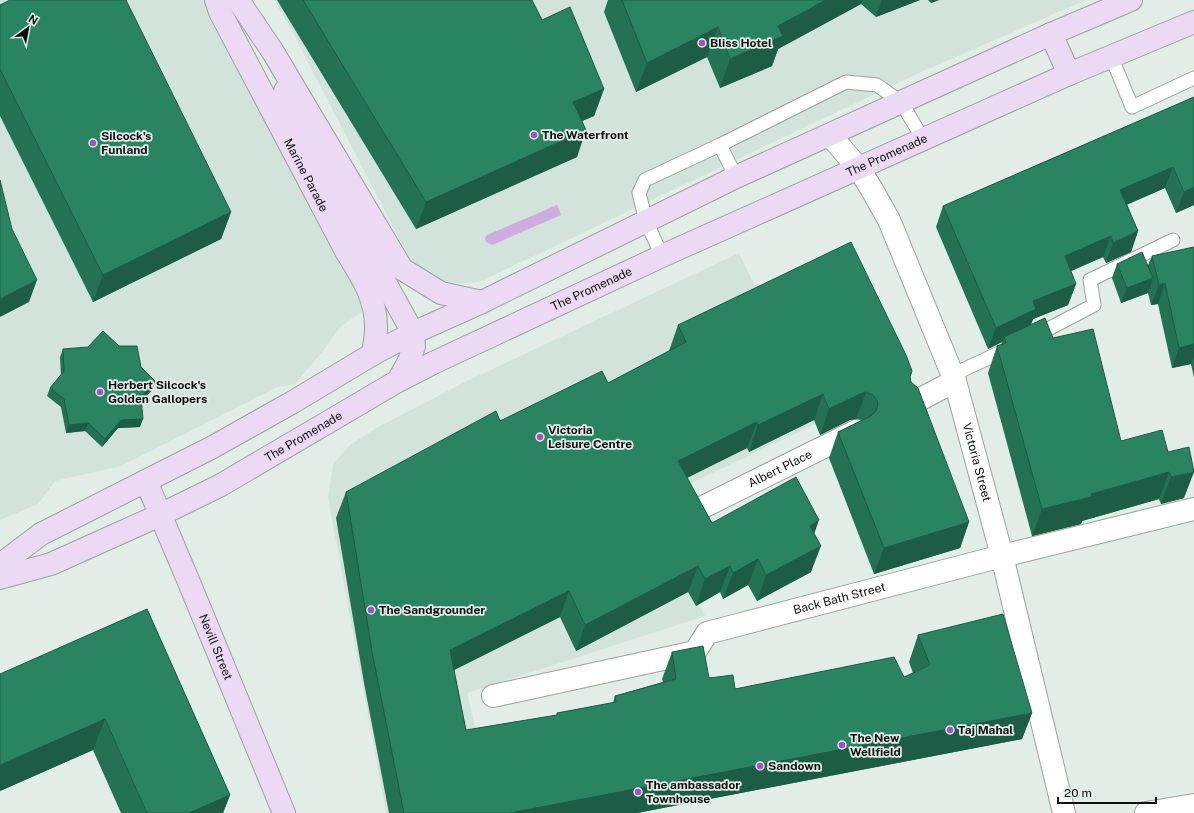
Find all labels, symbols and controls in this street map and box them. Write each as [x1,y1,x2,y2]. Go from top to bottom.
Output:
north arrow [8,8,48,48]
text: N [26,12,40,27]
place label: Bliss Hotel [710,36,772,50]
marker: Bliss Hotel [697,38,707,48]
place label: The Waterfront [542,128,629,142]
place label: Silcock's Funland [101,129,151,157]
marker: The Waterfront [529,130,539,140]
street label: The Promenade [844,131,930,180]
street label: Marine Parade [281,136,331,214]
marker: Silcock's Funland [88,138,98,148]
street label: The Promenade [549,264,634,314]
place label: Herbert Silcock's Golden Gallopers [108,378,207,406]
marker: Herbert Silcock's Golden Gallopers [95,387,105,397]
street label: The Promenade [262,408,345,465]
street label: Victoria Street [960,421,994,503]
place label: Victoria Leisure Centre [548,423,632,451]
marker: Victoria Leisure Centre [535,432,545,442]
street label: Albert Place [746,447,814,490]
street label: Back Bath Street [792,580,887,617]
place label: The Sandgrounder [379,603,485,617]
marker: The Sandgrounder [366,605,376,615]
street label: Nevill Street [196,612,236,682]
place label: Taj Mahal [958,723,1013,737]
marker: Taj Mahal [945,725,955,735]
place label: The New Wellfield [850,731,901,759]
marker: The New Wellfield [837,740,847,750]
place label: Sandown [768,759,821,773]
marker: Sandown [755,761,765,771]
place label: The ambassador Townhouse [646,778,740,806]
scale bar [1058,779,1156,805]
text: 20 m [1064,786,1092,800]
marker: The ambassador Townhouse [633,787,643,797]

